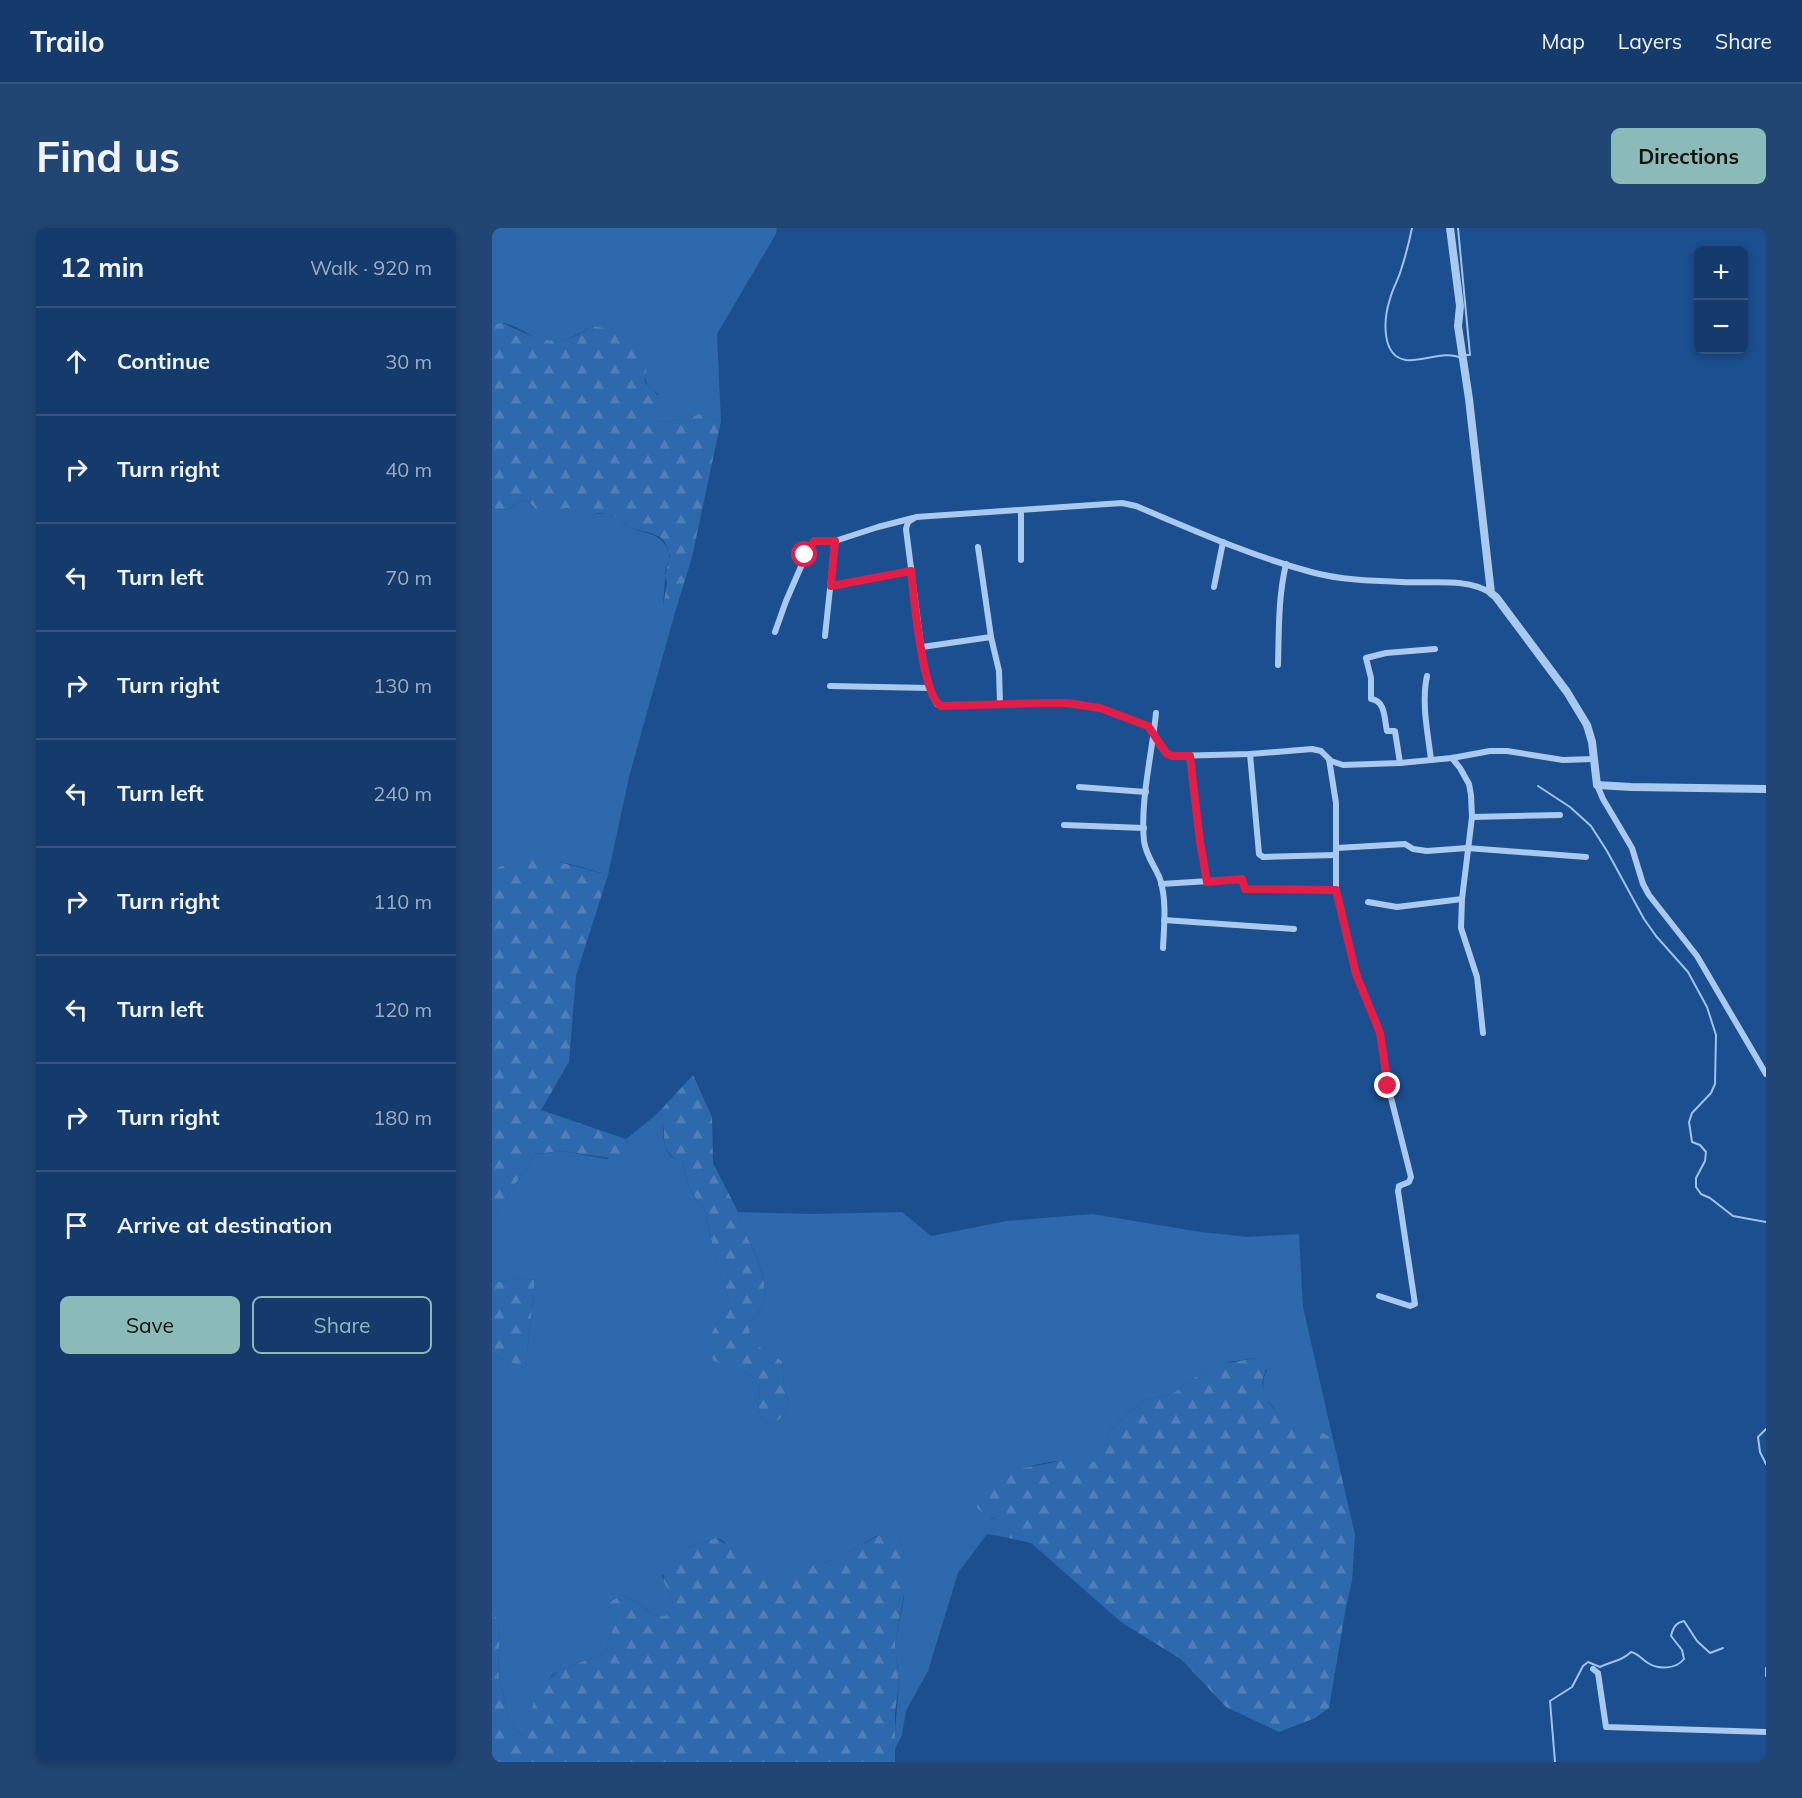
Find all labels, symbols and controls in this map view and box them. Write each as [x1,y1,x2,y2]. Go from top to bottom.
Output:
text: Trailo [30,24,105,59]
text: Map [1542,28,1585,54]
text: Layers [1618,28,1682,54]
text: Share [1715,28,1772,54]
button: Directions [1611,128,1766,184]
text: Find us [36,130,180,183]
map controls [1694,246,1748,354]
button: + [1694,246,1748,300]
text: 12 min [60,251,144,284]
text: Walk · 920 m [310,255,432,280]
button: − [1694,300,1748,354]
icon: ahead [60,345,93,378]
text: Continue [117,347,210,375]
text: 30 m [385,349,432,374]
icon: right [60,453,93,486]
text: Turn right [117,455,220,483]
text: 40 m [385,457,432,482]
route start [791,541,817,567]
icon: left [60,561,93,594]
text: Turn left [117,563,204,591]
text: 70 m [385,565,432,590]
icon: right [60,669,93,702]
text: Turn right [117,671,220,699]
text: 130 m [373,673,432,698]
icon: left [60,777,93,810]
text: Turn left [117,779,204,807]
text: 240 m [373,781,432,806]
icon: right [60,885,93,918]
text: Turn right [117,887,220,915]
text: 110 m [373,889,432,914]
icon: left [60,993,93,1026]
text: Turn left [117,995,204,1023]
text: 120 m [373,997,432,1022]
route end [1374,1072,1400,1098]
icon: right [60,1101,93,1134]
text: Turn right [117,1103,220,1131]
text: 180 m [373,1105,432,1130]
icon: arrive [60,1209,93,1242]
text: Arrive at destination [117,1211,332,1239]
button: Save [60,1296,240,1354]
button: Share [252,1296,432,1354]

